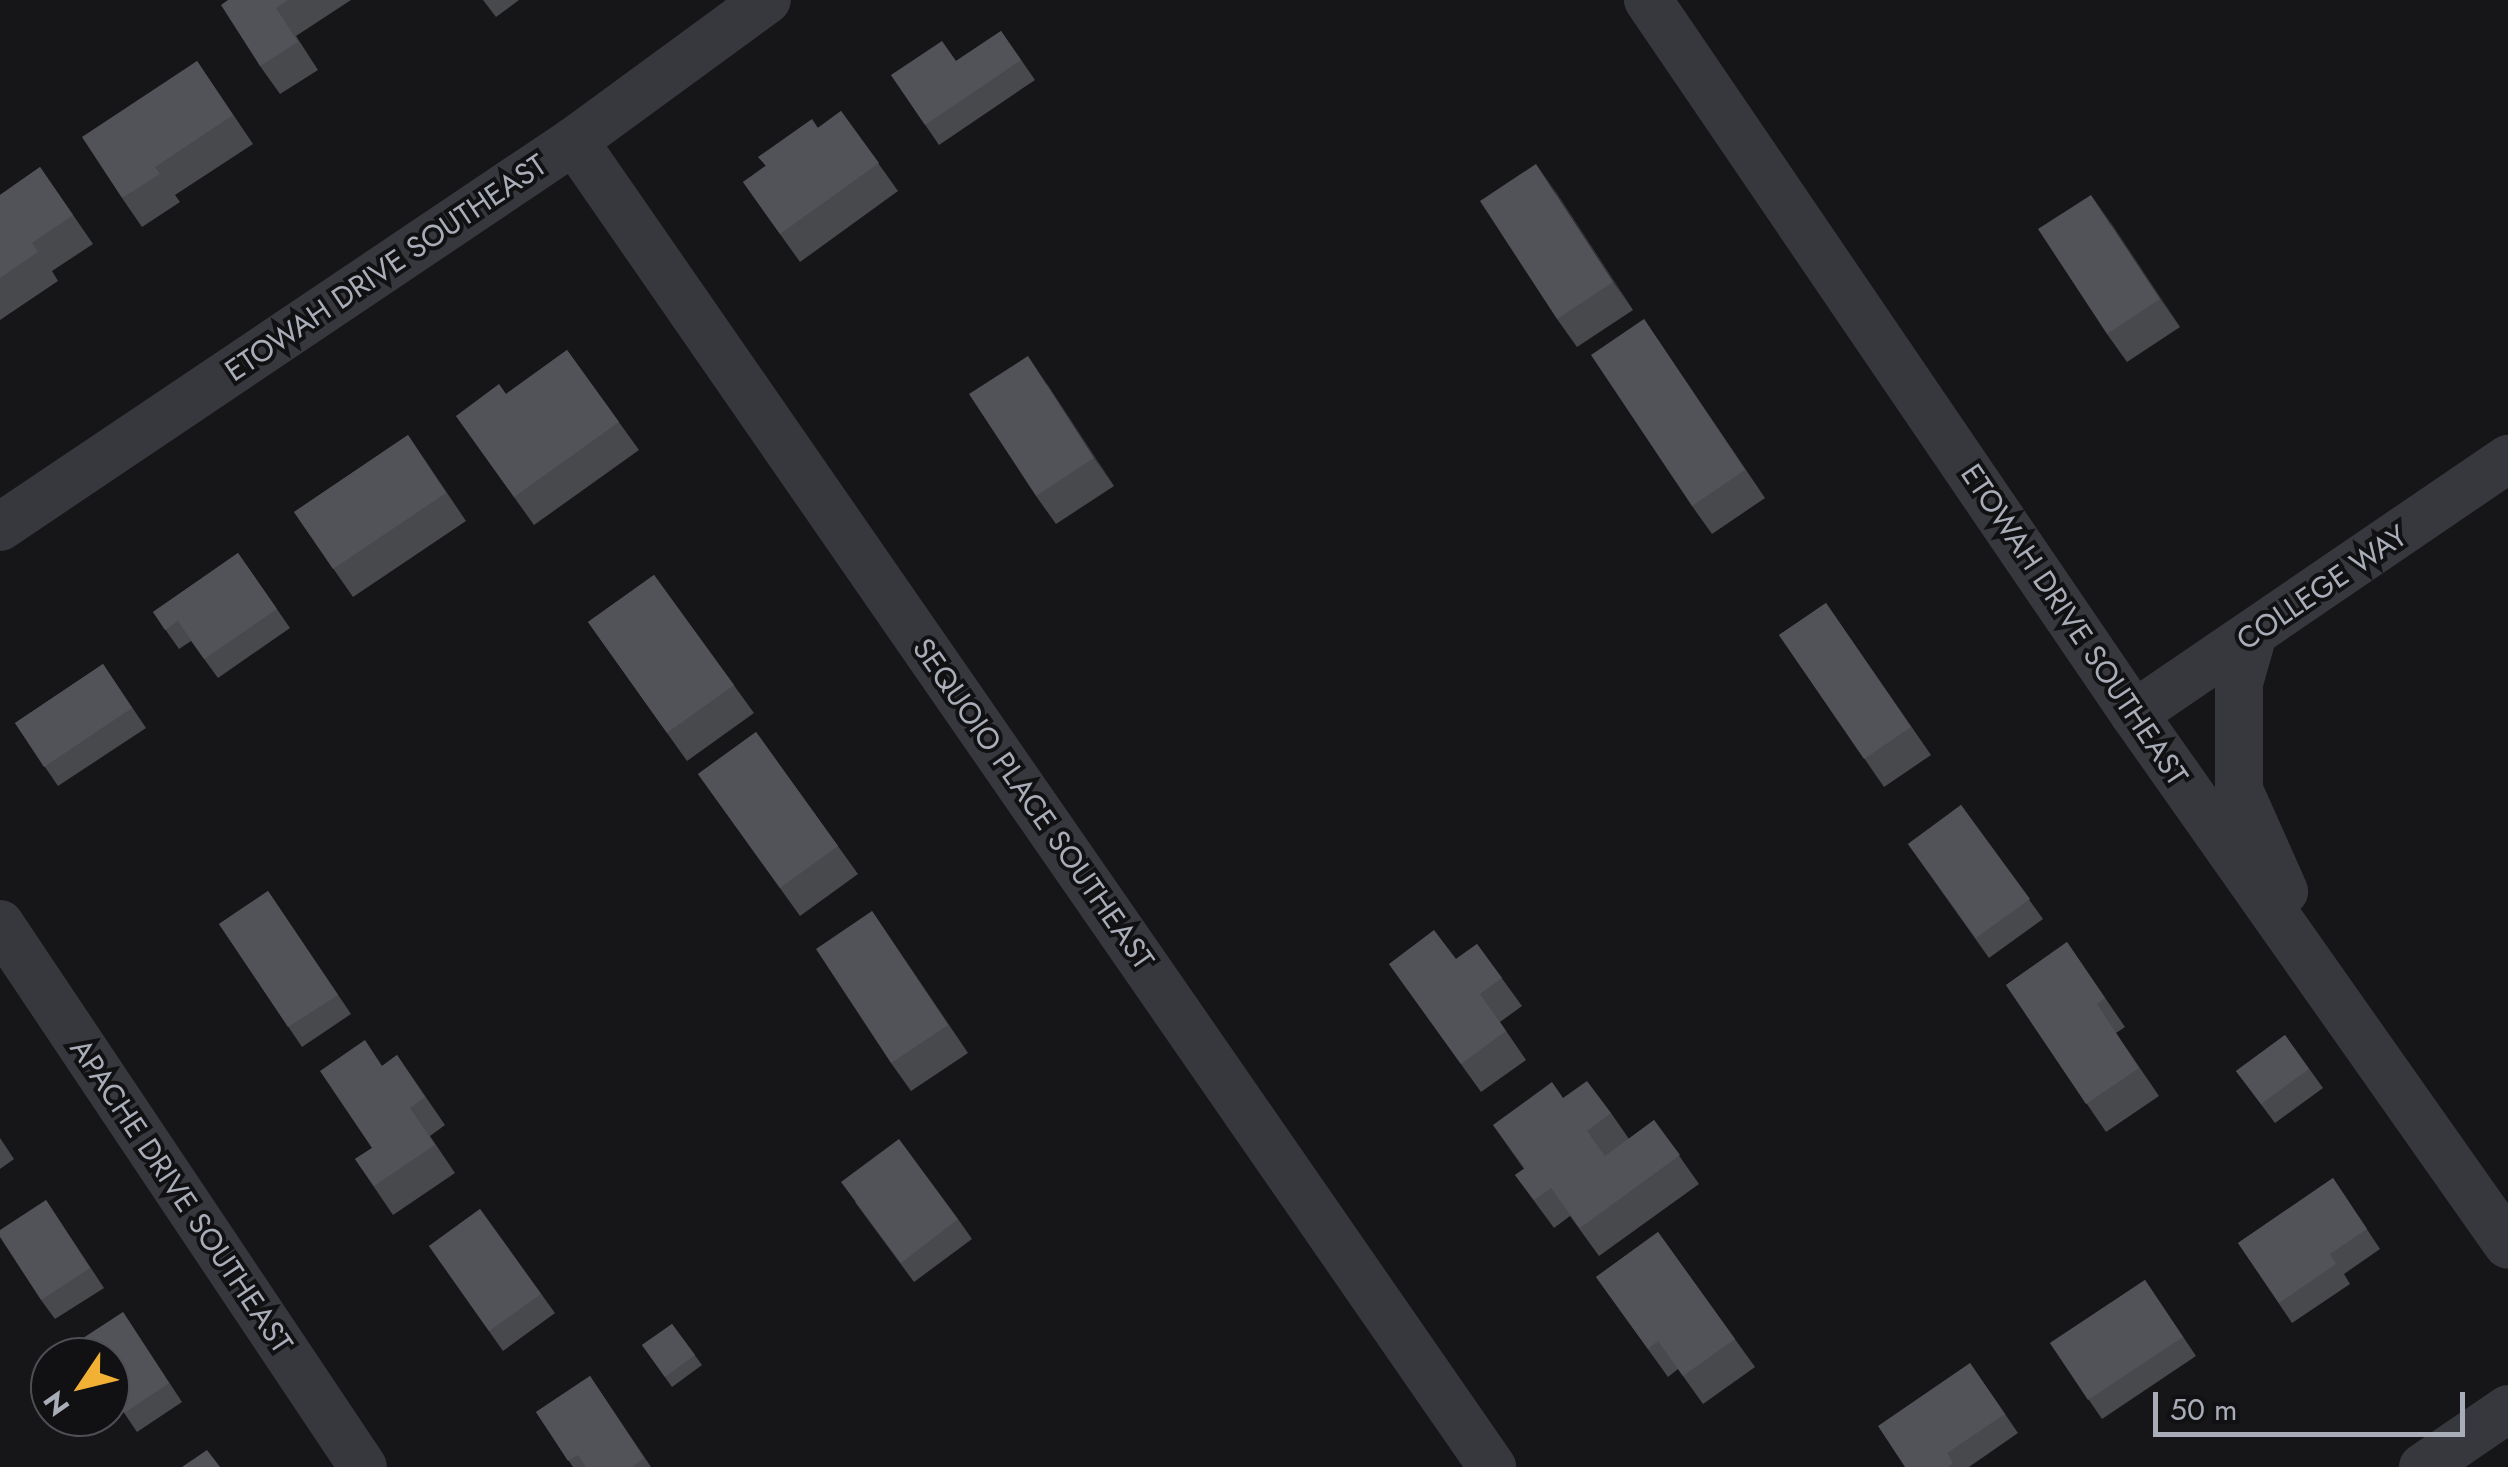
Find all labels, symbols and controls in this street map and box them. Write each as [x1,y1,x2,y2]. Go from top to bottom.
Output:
street label: ETOWAH DRIVE SOUTHEAST [219,147,553,389]
street label: ETOWAH DRIVE SOUTHEAST [1953,458,2195,792]
street label: COLLEGE WAY [2230,518,2414,658]
street label: SEQUOIO PLACE SOUTHEAST [905,631,1161,977]
street label: APACHE DRIVE SOUTHEAST [62,1032,300,1360]
north arrow [30,1337,130,1437]
scale bar [2158,1372,2470,1434]
text: N [33,1382,80,1424]
text: 50 m [2170,1388,2237,1431]

